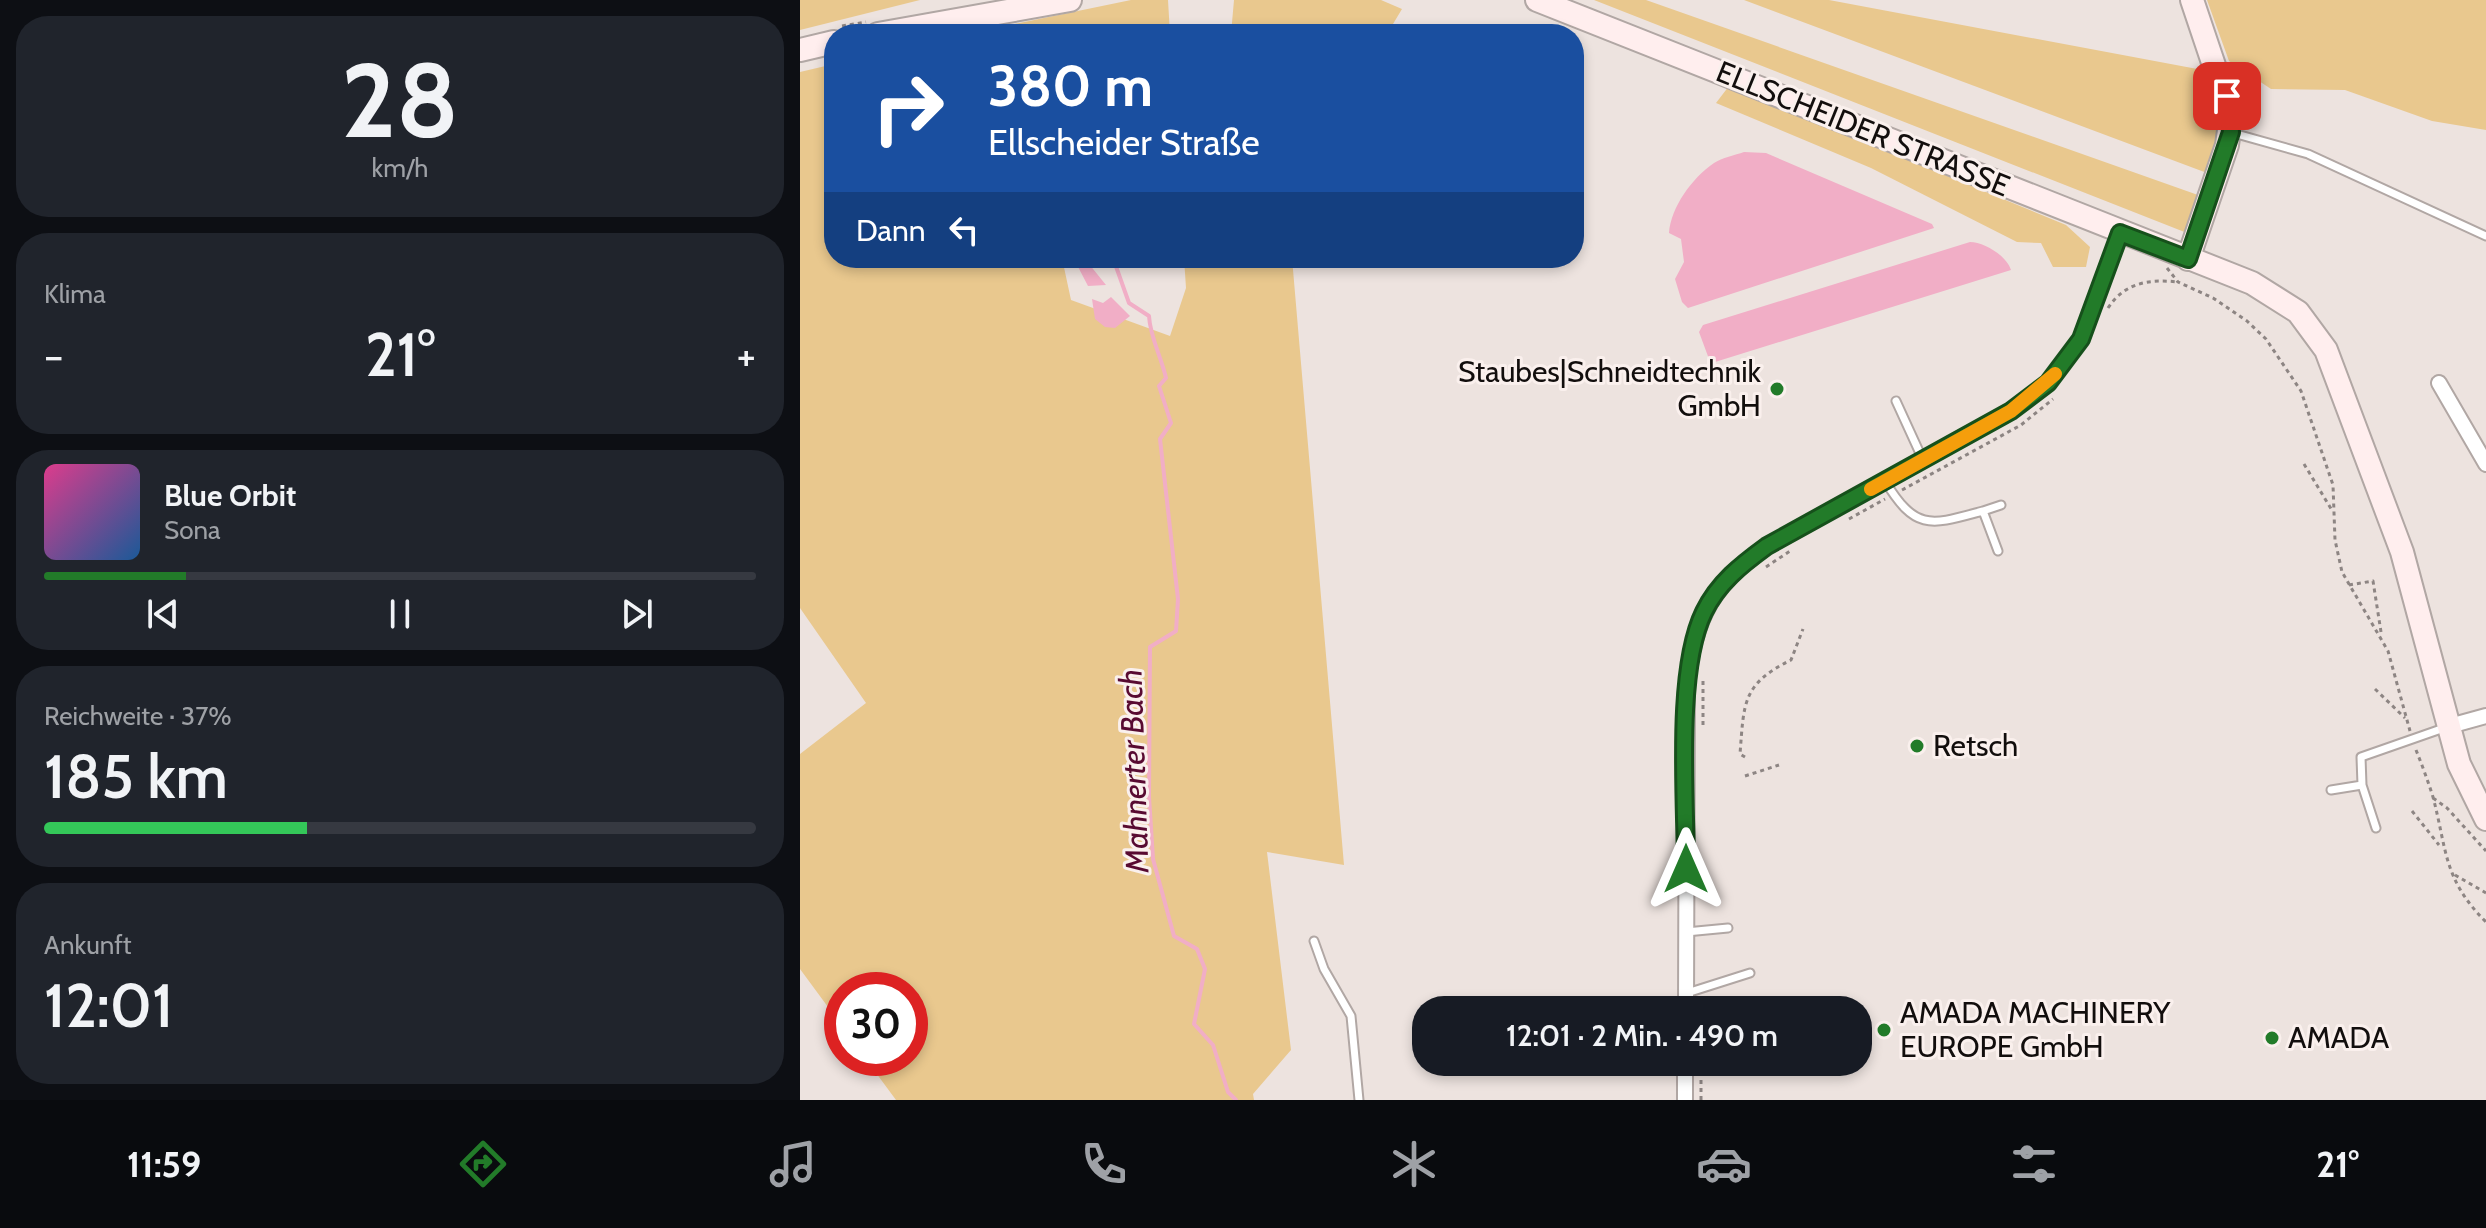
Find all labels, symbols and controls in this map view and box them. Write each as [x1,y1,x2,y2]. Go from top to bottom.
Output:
text: 28 [341,37,459,163]
text: 380 m [988,52,1153,120]
street label: ELLSCHEIDER STRASSE [1711,53,2015,204]
icon: right [856,56,960,160]
pin [2193,62,2261,130]
icon: arrive [2205,74,2249,118]
text: Ellscheider Straße [988,120,1260,164]
text: km/h [372,152,428,184]
icon: left [942,208,986,252]
text: Dann [856,212,926,249]
text: Klima [44,278,106,310]
text: 21° [365,318,435,391]
text: − [44,329,63,382]
text: + [737,329,756,382]
place label: Staubes|Schneidtechnik GmbH [1458,353,1762,424]
marker: Staubes|Schneidtechnik GmbH [1768,380,1786,398]
text: Blue Orbit [164,477,296,514]
text: Sona [164,514,221,546]
icon: previous [141,592,185,636]
icon: pause [378,592,422,636]
icon: next [615,592,659,636]
water label: Mahnerter Bach [1110,669,1157,874]
text: Reichweite · 37% [44,700,232,732]
place label: Retsch [1933,727,2018,764]
marker: Retsch [1908,737,1926,755]
text: 185 km [44,740,228,813]
position arrow [1644,827,1728,911]
text: Ankunft [44,929,132,961]
text: 12:01 [44,969,173,1042]
speed limit sign: 30 [824,972,928,1076]
place label: AMADA MACHINERY EUROPE GmbH [1900,994,2171,1065]
text: 12:01 · 2 Min. · 490 m [1506,1017,1778,1054]
place label: AMADA [2288,1019,2390,1056]
marker: AMADA MACHINERY EUROPE GmbH [1875,1021,1893,1039]
marker: AMADA [2263,1029,2281,1047]
icon: directions [455,1136,511,1192]
icon: music [765,1136,821,1192]
icon: phone [1076,1136,1132,1192]
icon: climate [1386,1136,1442,1192]
icon: car [1696,1136,1752,1192]
icon: filters [2006,1136,2062,1192]
text: 11:59 [127,1142,201,1186]
text: 21° [2316,1142,2359,1186]

